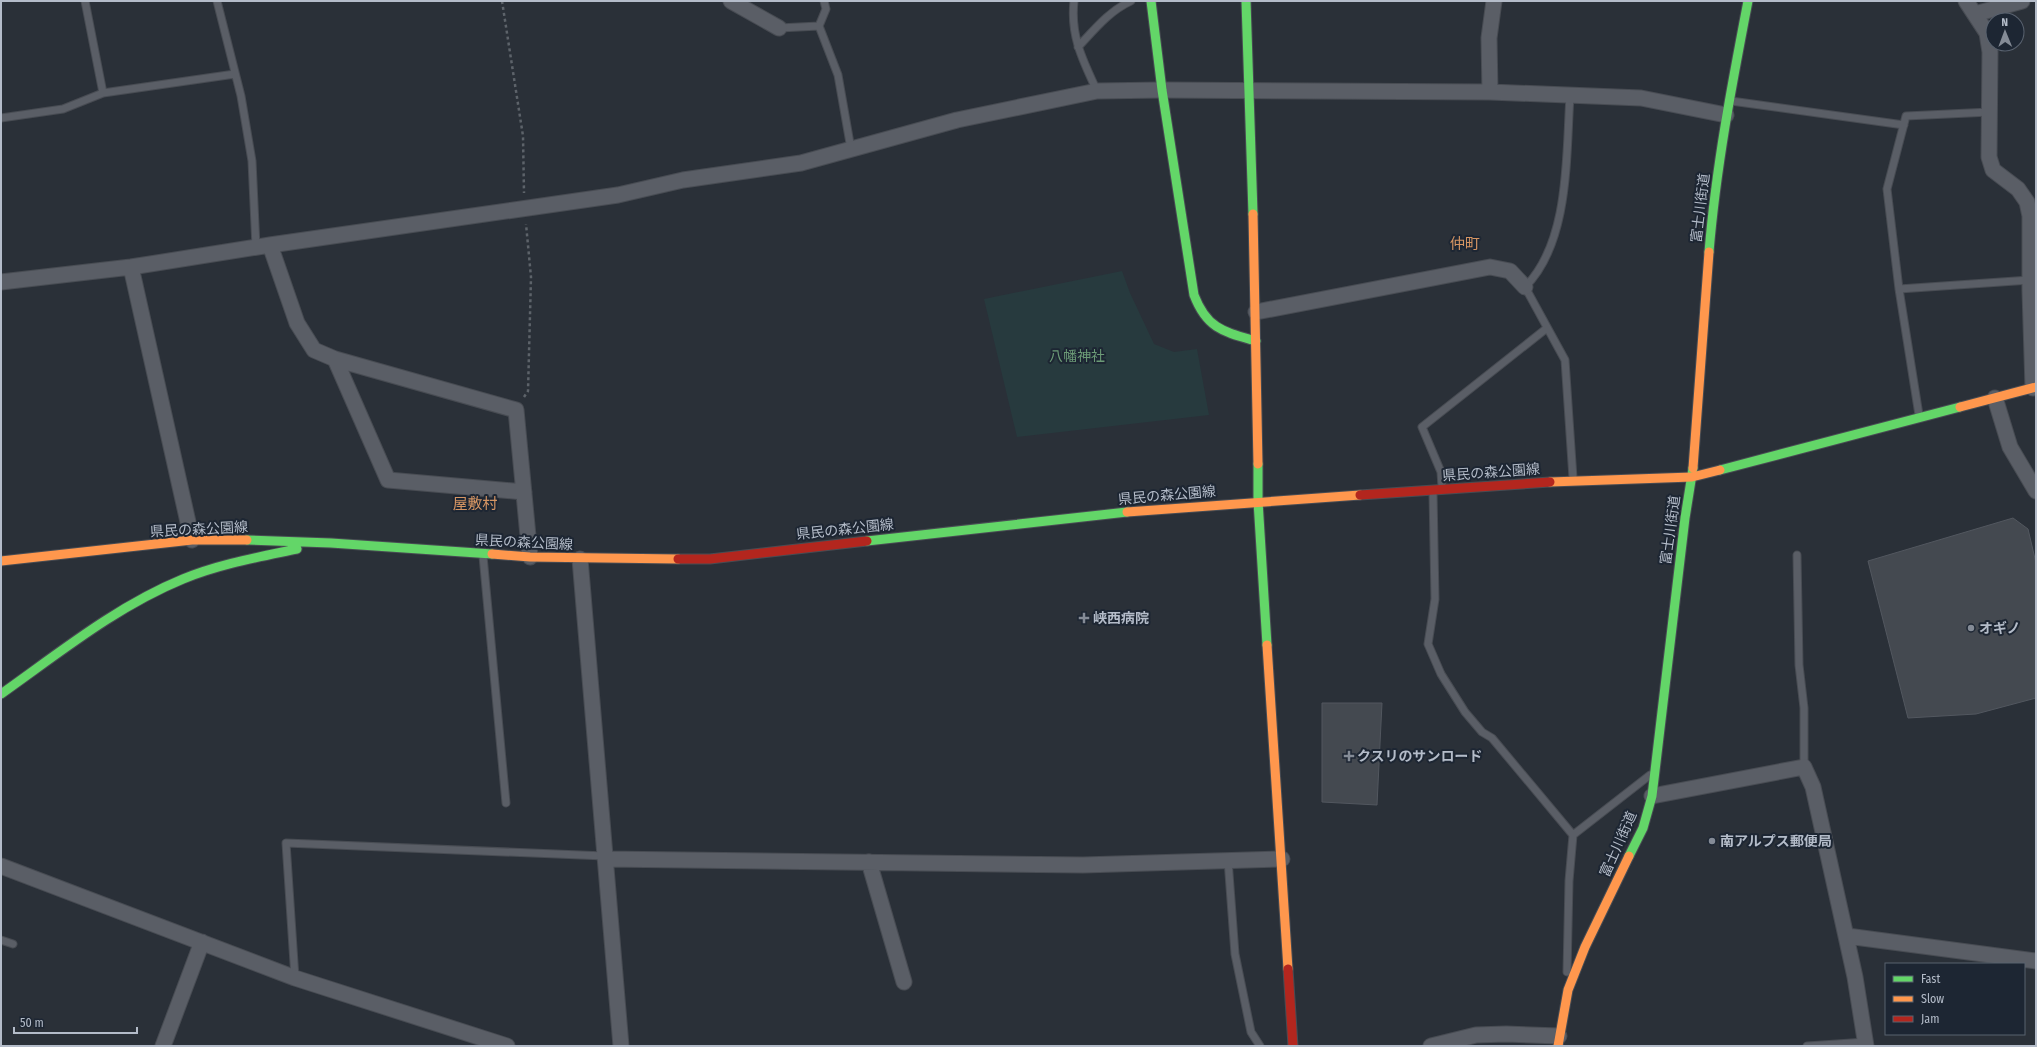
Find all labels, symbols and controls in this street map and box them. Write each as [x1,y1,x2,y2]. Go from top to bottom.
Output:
north arrow [1985,12,2025,52]
text: N [2001,16,2008,29]
street label: 富士川街道 [1688,172,1713,244]
district label: 仲町 [1450,235,1480,253]
park label: 八幡神社 [1049,348,1105,365]
street label: 県民の森公園線 [1442,461,1541,484]
street label: 県民の森公園線 [1117,483,1217,508]
street label: 富士川街道 [1657,494,1684,566]
district label: 屋敷村 [452,495,498,513]
street label: 県民の森公園線 [795,516,895,543]
street label: 県民の森公園線 [150,518,248,541]
street label: 県民の森公園線 [475,531,573,554]
place label: 峡西病院 [1093,610,1149,627]
marker: 峡西病院 [1078,612,1090,624]
place label: オギノ [1979,620,2020,637]
marker: オギノ [1966,623,1976,633]
place label: クスリのサンロード [1357,748,1483,765]
marker: クスリのサンロード [1344,751,1354,761]
street label: 富士川街道 [1596,809,1640,880]
place label: 南アルプス郵便局 [1720,833,1832,850]
marker: 南アルプス郵便局 [1707,836,1717,846]
legend [1885,963,2025,1035]
text: Fast [1921,972,1940,986]
text: Slow [1921,992,1944,1006]
scale bar [14,1009,137,1035]
text: Jam [1921,1012,1939,1026]
text: 50 m [20,1016,44,1030]

